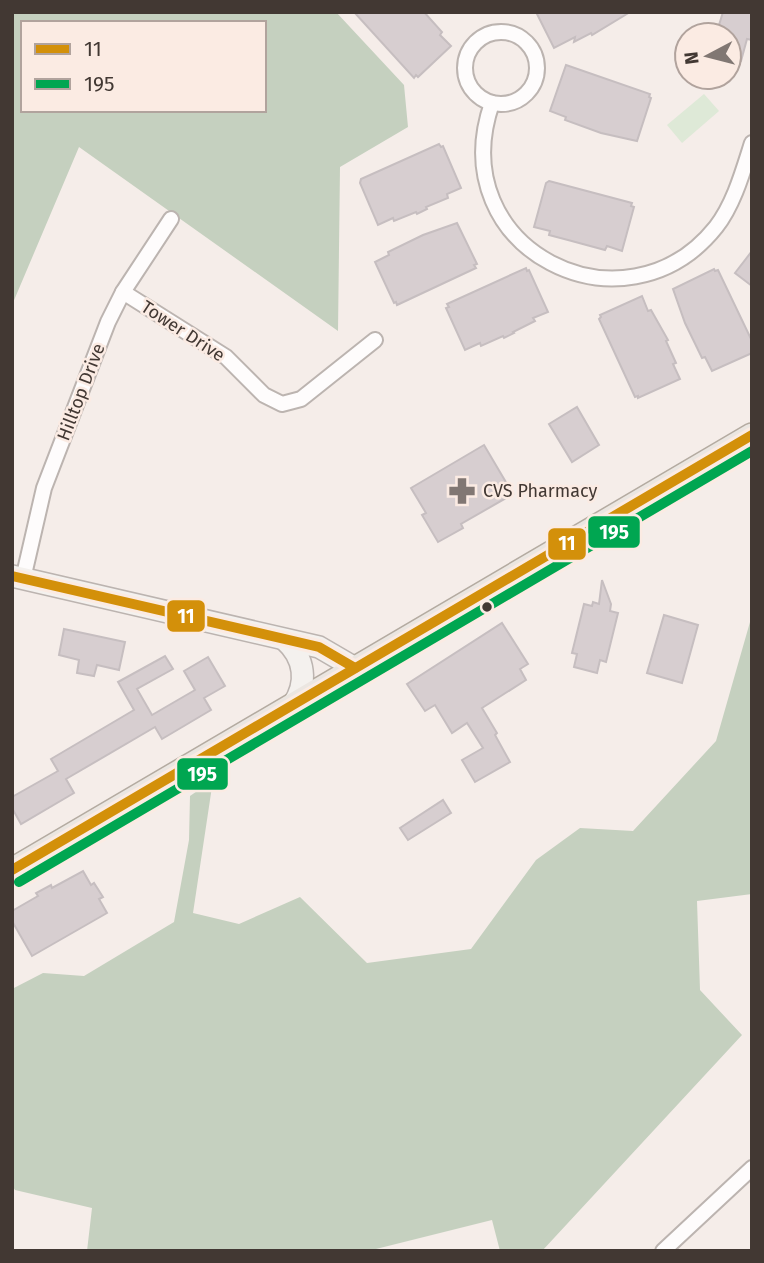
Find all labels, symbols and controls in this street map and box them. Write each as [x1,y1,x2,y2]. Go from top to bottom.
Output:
legend [21,21,266,112]
north arrow [673,21,743,91]
text: 11 [84,36,102,62]
text: N [679,50,704,66]
text: 195 [84,71,115,97]
street label: Tower Drive [137,296,229,366]
street label: Hilltop Drive [52,340,110,444]
pharmacy icon: CVS Pharmacy [447,476,477,506]
place label: CVS Pharmacy [483,480,598,502]
line badge: 195 [587,515,641,549]
text: 195 [599,521,629,544]
line badge: 11 [547,527,587,561]
text: 11 [558,532,576,555]
line badge: 11 [166,599,206,633]
unlabelled marker [480,600,494,614]
text: 11 [177,605,195,628]
line badge: 195 [176,757,229,791]
text: 195 [187,763,217,786]

